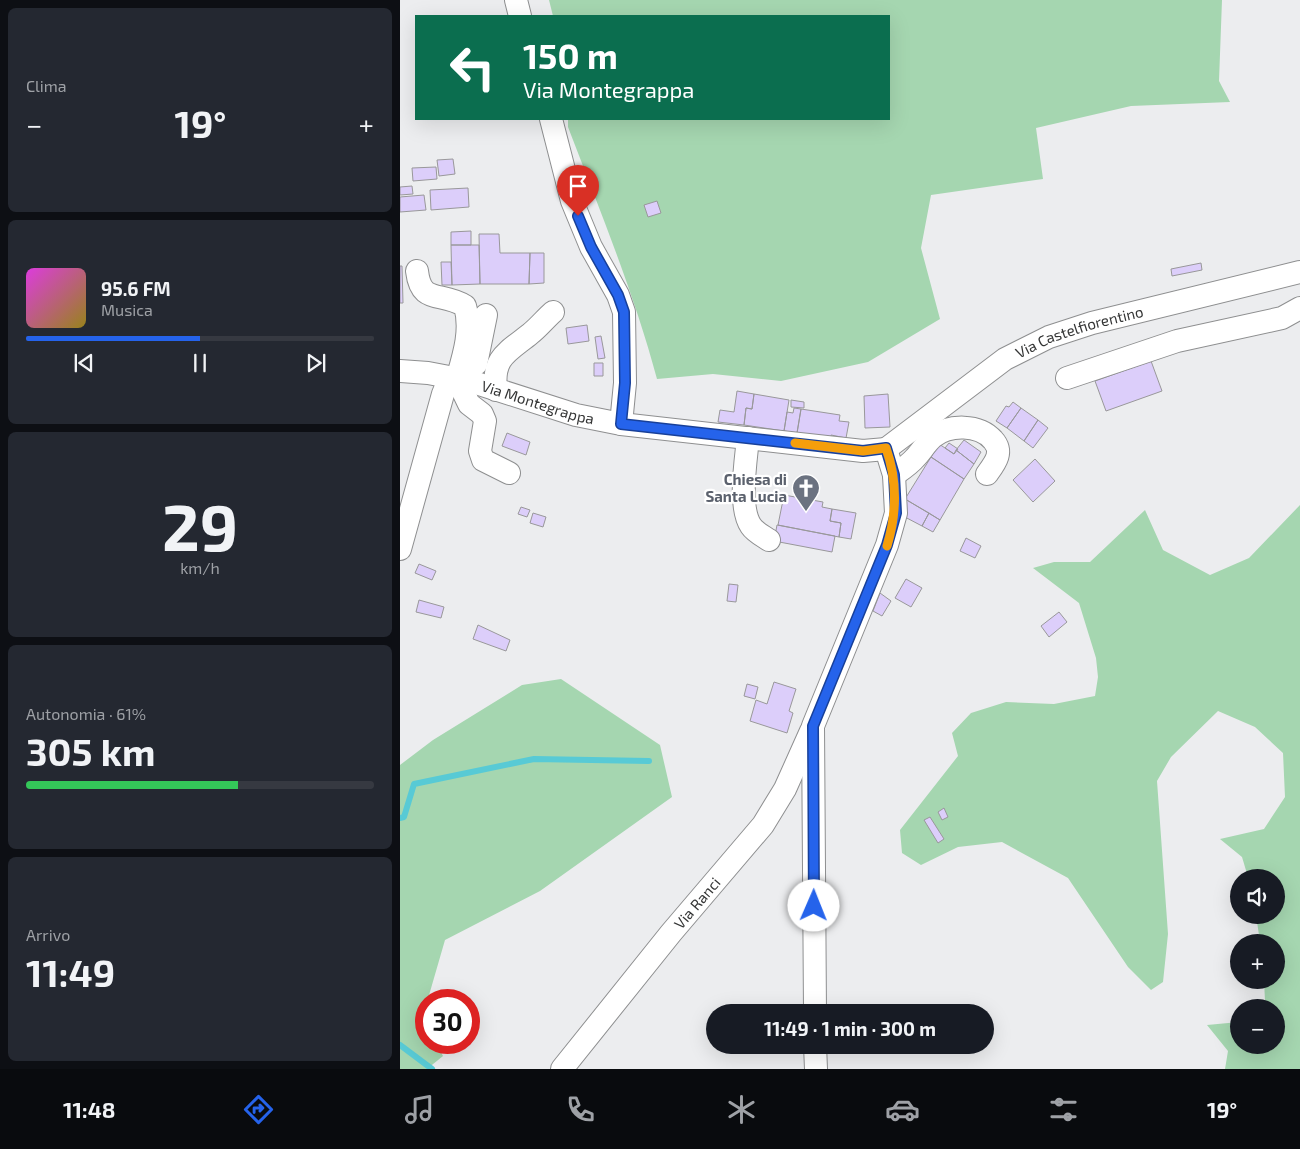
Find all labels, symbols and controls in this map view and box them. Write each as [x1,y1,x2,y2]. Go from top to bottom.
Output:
text: 150 m [523,34,618,76]
icon: left [440,35,505,100]
text: Clima [26,76,67,95]
text: Via Montegrappa [523,76,694,102]
text: 19° [175,100,226,146]
text: − [26,107,42,141]
text: + [359,107,374,141]
pin [557,165,599,216]
icon: arrive [564,172,592,200]
text: 95.6 FM [101,277,171,300]
text: Musica [101,300,153,319]
street label: Via Castelfiorentino [1012,302,1145,361]
icon: previous [70,349,98,377]
icon: pause [186,349,214,377]
icon: next [302,349,330,377]
street label: Via Montegrappa [479,376,596,427]
place label: Chiesa di Santa Lucia [705,470,787,505]
church icon: Chiesa di Santa Lucia [791,473,821,512]
text: 29 [162,486,238,564]
text: km/h [180,558,220,577]
text: Autonomia · 61% [26,704,146,723]
text: 305 km [26,728,155,774]
map controls [1230,869,1285,1054]
button: sound [1230,869,1285,924]
street label: Via Ranci [670,873,724,932]
position arrow [787,879,839,931]
text: Arrivo [26,925,70,944]
button: + [1230,934,1285,989]
text: 11:49 [26,949,115,995]
speed limit sign: 30 [415,989,480,1054]
button: − [1230,999,1285,1054]
text: 11:49 · 1 min · 300 m [764,1017,936,1040]
icon: directions [241,1092,276,1127]
icon: music [402,1092,437,1127]
icon: phone [563,1092,598,1127]
icon: climate [724,1092,759,1127]
icon: car [885,1092,920,1127]
icon: filters [1046,1092,1081,1127]
text: 11:48 [63,1096,115,1122]
text: 19° [1207,1096,1237,1122]

